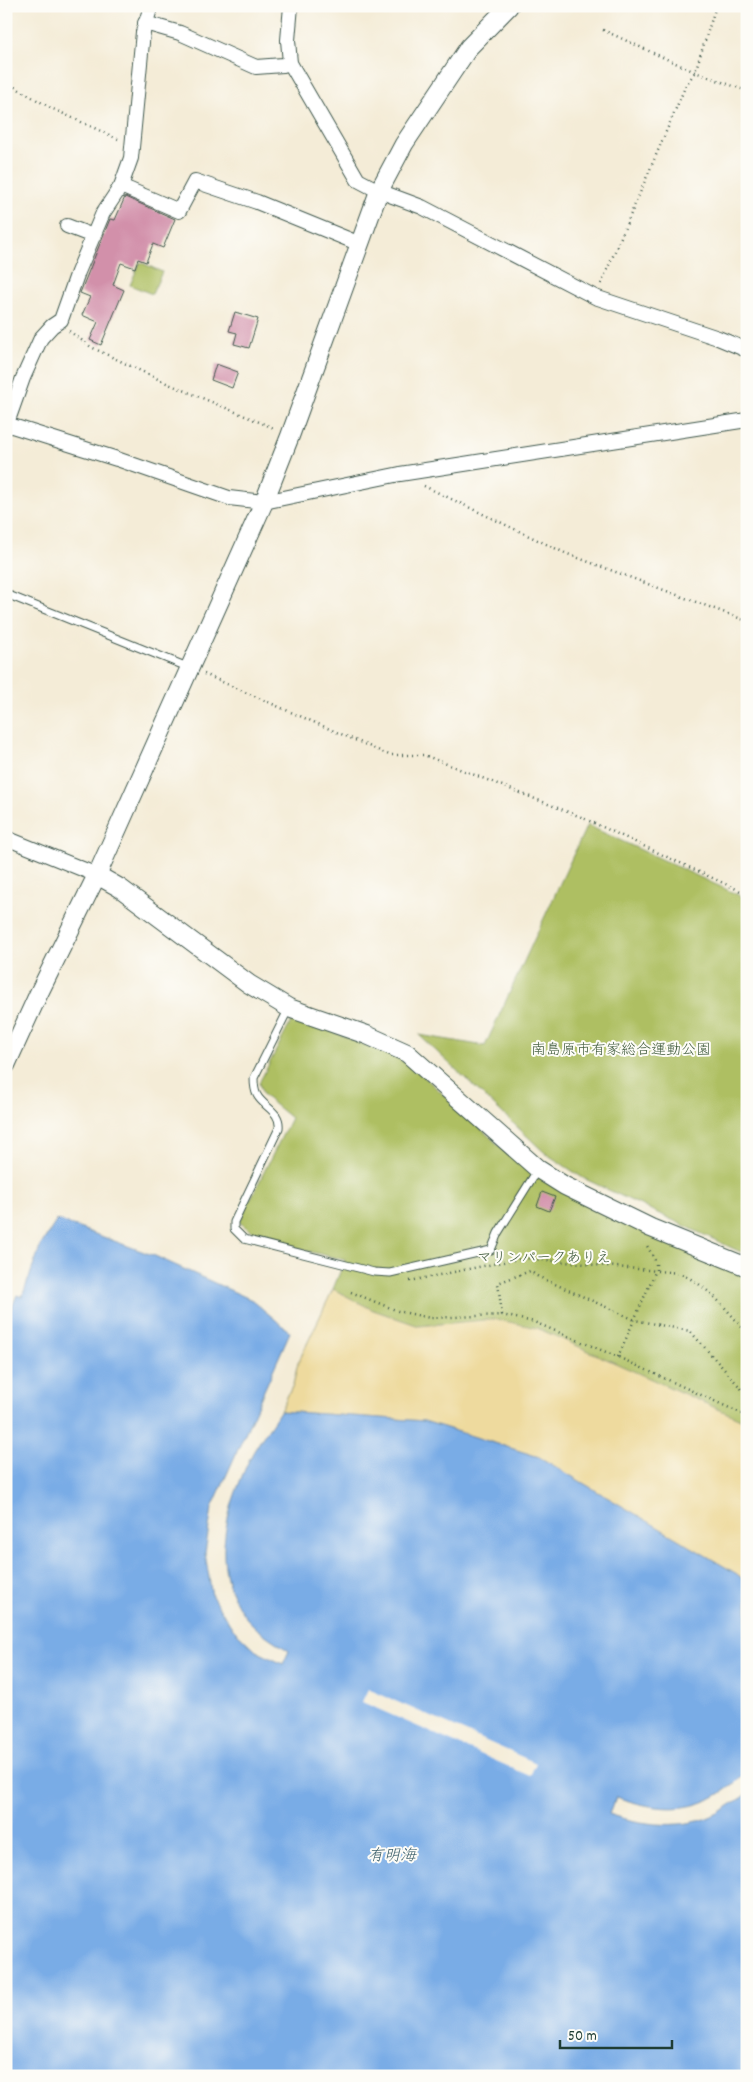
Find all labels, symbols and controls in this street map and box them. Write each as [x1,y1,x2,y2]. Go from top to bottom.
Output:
park label: 南島原市有家総合運動公園 [531,1040,711,1062]
park label: マリンパークありえ [477,1248,611,1270]
water label: 有明海 [368,1845,417,1868]
scale bar [560,2017,673,2049]
text: 50 m [568,2026,597,2048]

